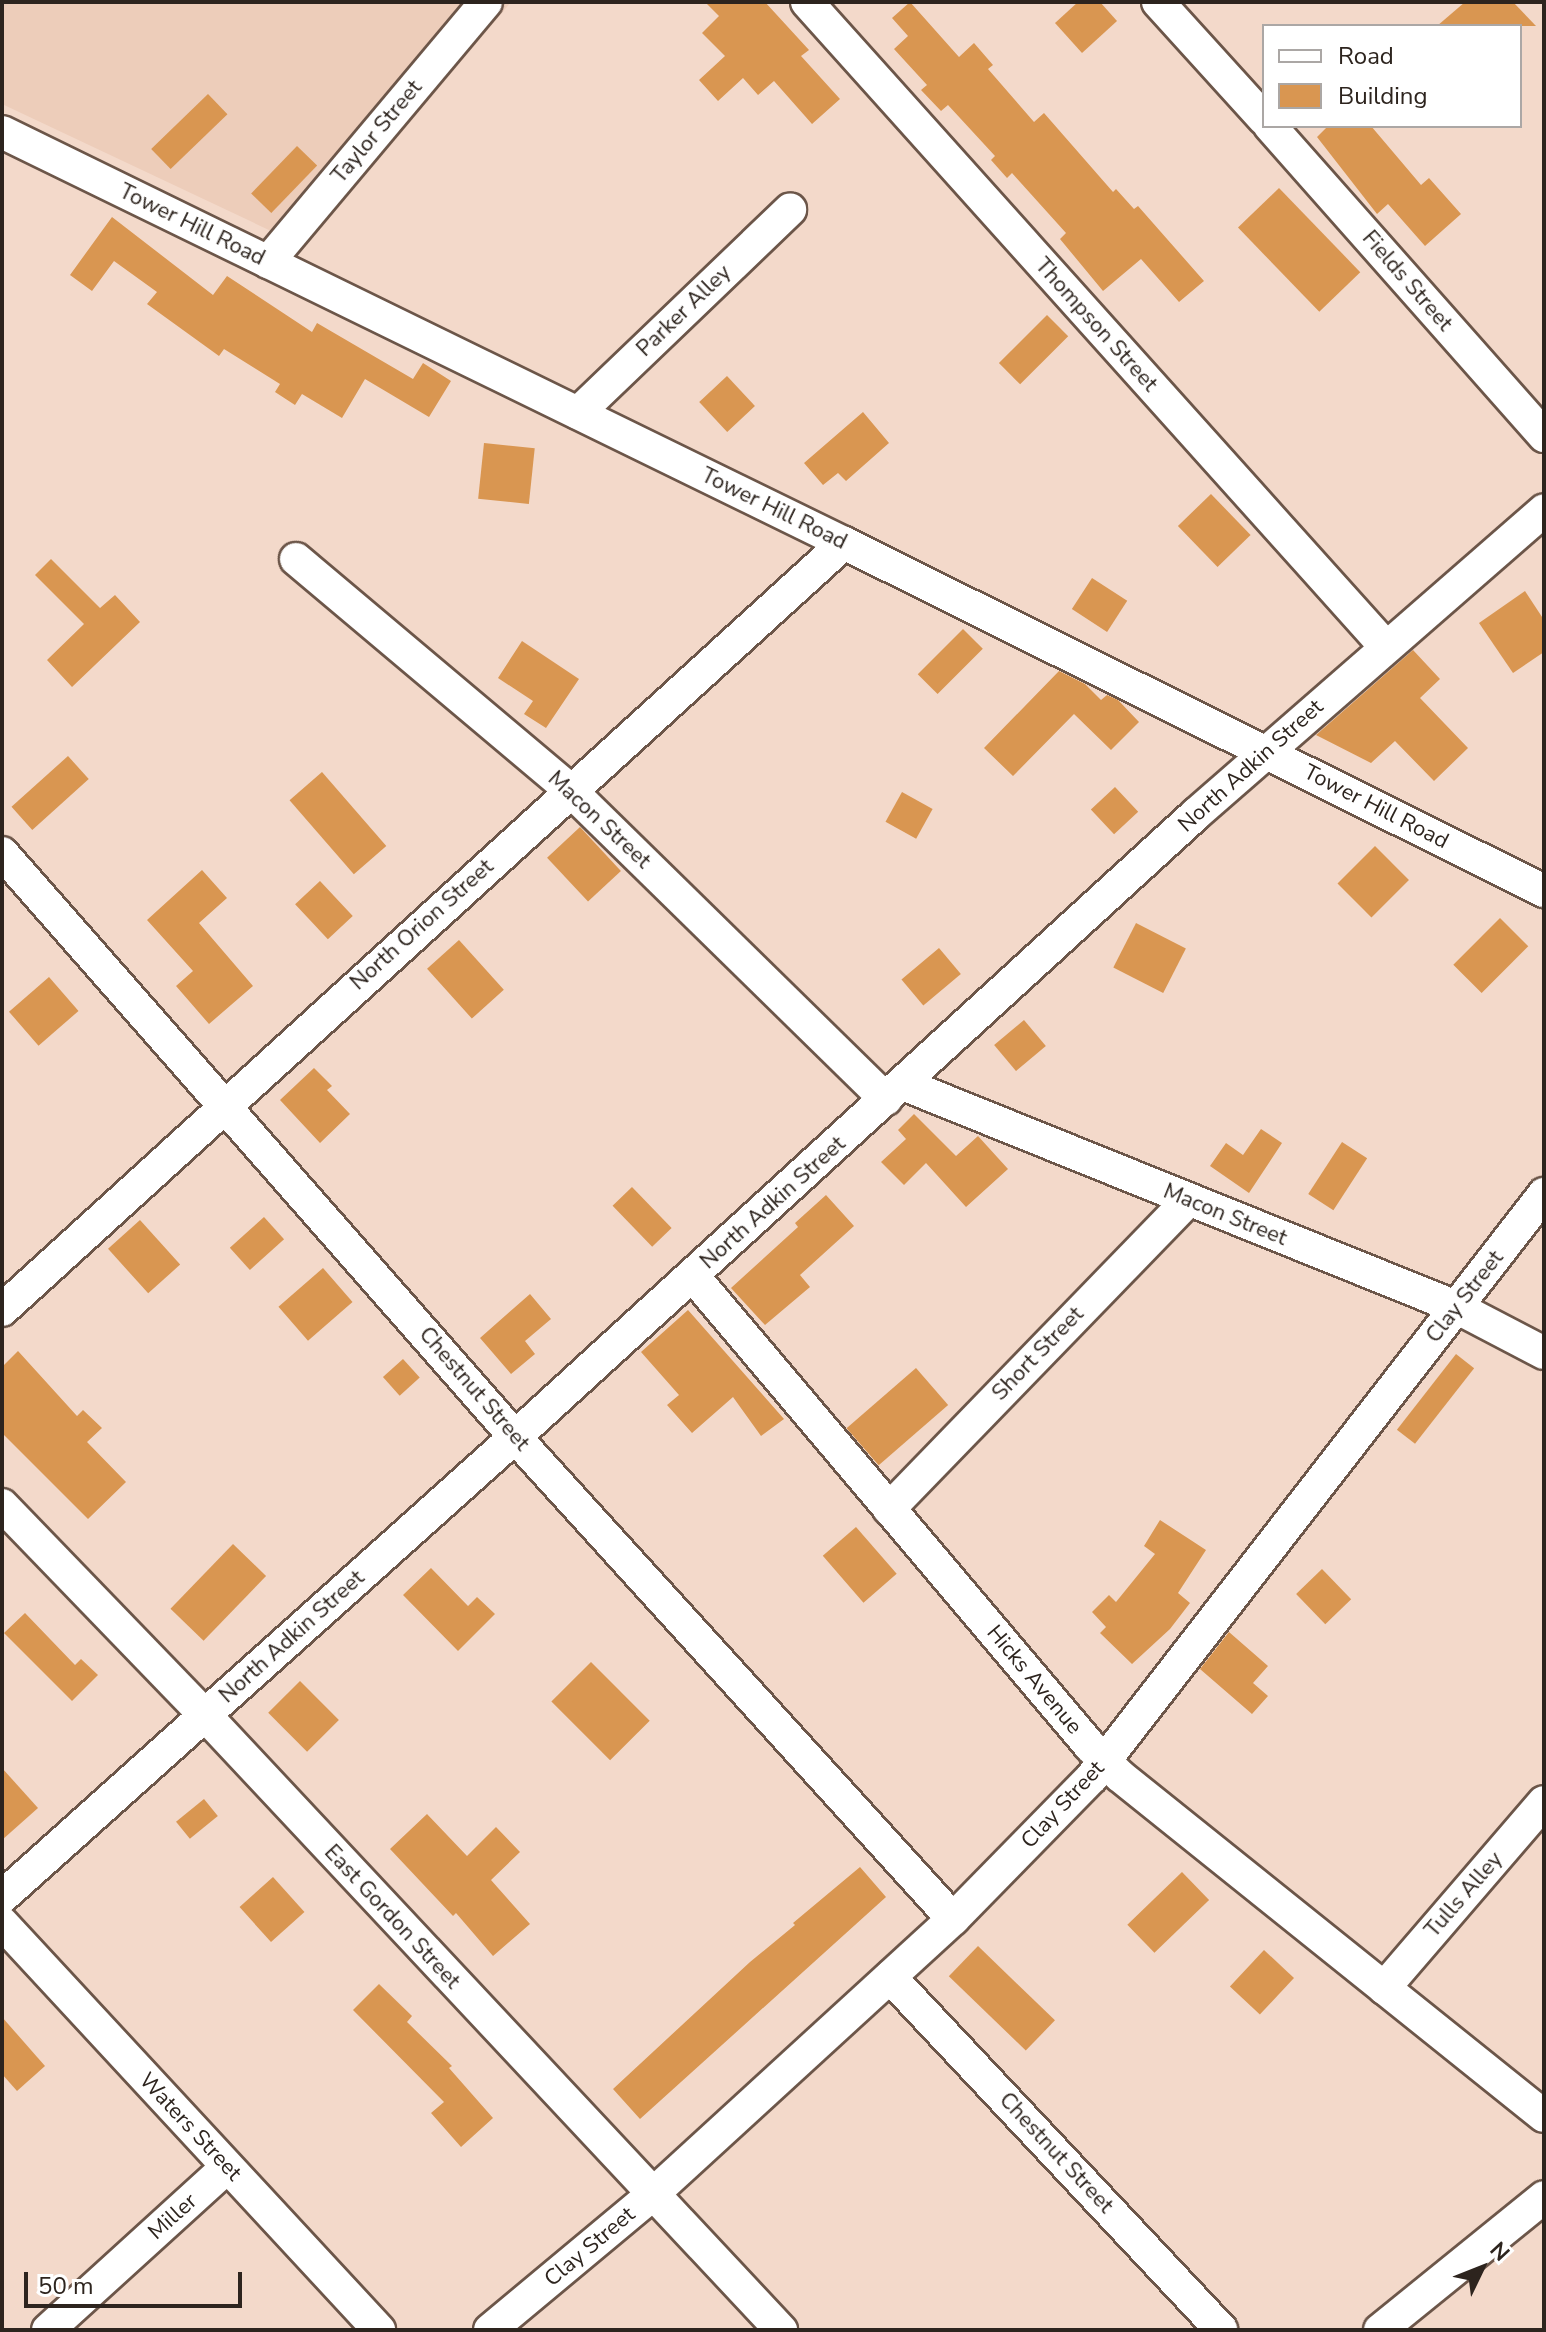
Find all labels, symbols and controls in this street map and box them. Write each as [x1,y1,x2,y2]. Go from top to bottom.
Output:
legend [1262,24,1522,128]
text: Road [1338,40,1394,72]
street label: Taylor Street [326,75,428,189]
text: Building [1338,80,1428,112]
street label: Tower Hill Road [115,178,269,272]
street label: Fields Street [1356,225,1458,337]
street label: Thompson Street [1029,253,1163,397]
street label: Parker Alley [631,260,737,362]
street label: Tower Hill Road [697,462,851,556]
street label: North Adkin Street [1173,694,1329,838]
street label: Tower Hill Road [1299,759,1453,855]
street label: Macon Street [542,766,656,874]
street label: North Orion Street [345,854,499,996]
street label: North Adkin Street [695,1131,851,1275]
street label: Macon Street [1159,1178,1291,1252]
street label: Clay Street [1421,1246,1509,1348]
street label: Short Street [987,1302,1089,1406]
street label: Chestnut Street [413,1322,535,1456]
street label: North Adkin Street [214,1565,370,1709]
street label: Hicks Avenue [981,1620,1087,1740]
street label: Clay Street [1016,1756,1110,1854]
street label: East Gordon Street [318,1840,466,1994]
street label: Tulls Alley [1420,1847,1508,1943]
street label: Waters Street [133,2068,247,2186]
street label: Chestnut Street [993,2087,1119,2219]
street label: Miller [143,2188,203,2246]
street label: Clay Street [539,2202,641,2292]
north arrow [1442,2228,1522,2308]
text: N [1483,2235,1516,2268]
scale bar [28,2256,246,2306]
text: 50 m [38,2270,94,2302]

